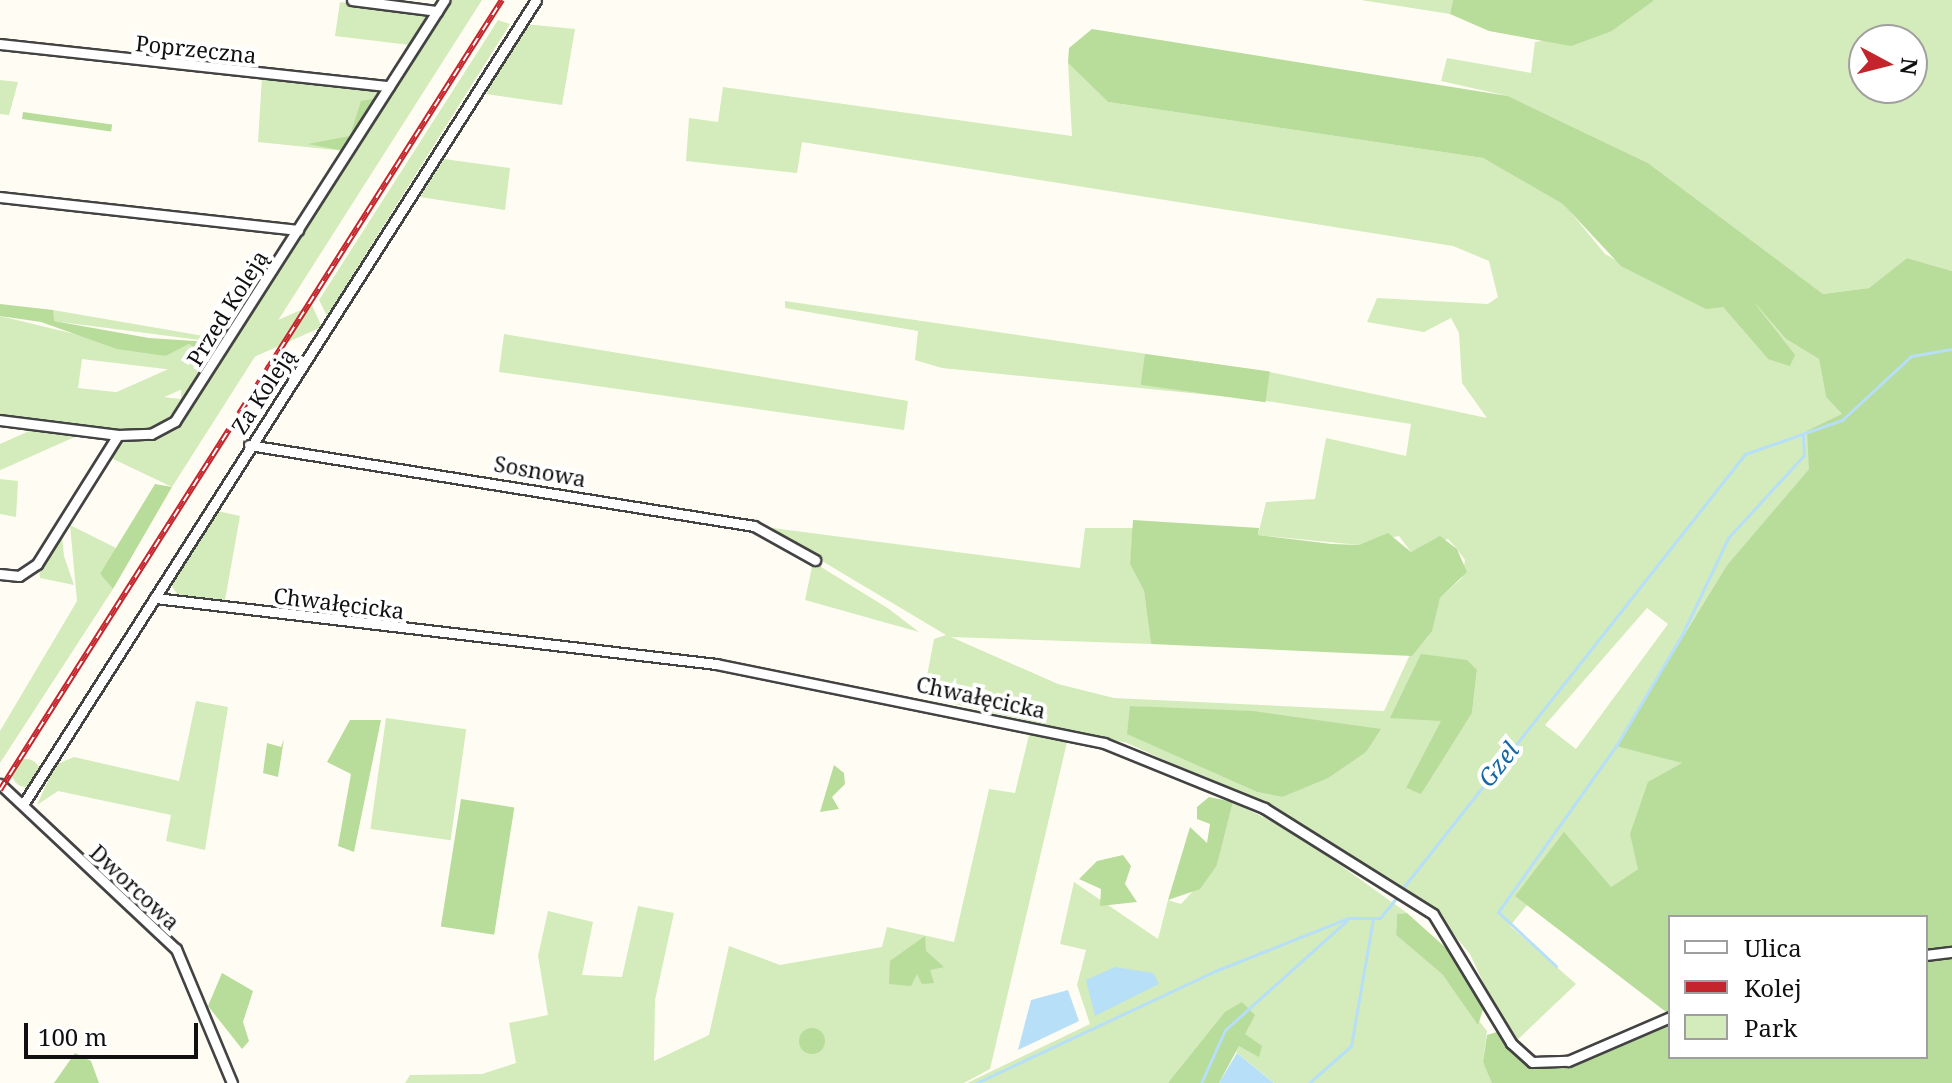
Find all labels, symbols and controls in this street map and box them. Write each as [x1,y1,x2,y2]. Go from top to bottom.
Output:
north arrow [1848,24,1928,104]
street label: Poprzeczna [134,30,258,68]
text: N [1894,56,1926,77]
street label: Przed Koleją [181,245,273,371]
street label: Za Koleją [226,343,300,439]
street label: Sosnowa [492,450,588,492]
street label: Chwałęcicka [272,582,406,624]
street label: Chwałęcicka [914,670,1048,724]
water label: Gzel [1472,736,1524,792]
street label: Dworcowa [85,839,185,935]
legend [1668,915,1928,1059]
text: Ulica [1744,931,1802,964]
text: Kolej [1744,971,1802,1004]
scale bar [28,1007,202,1057]
text: Park [1744,1011,1797,1044]
text: 100 m [38,1020,107,1053]

